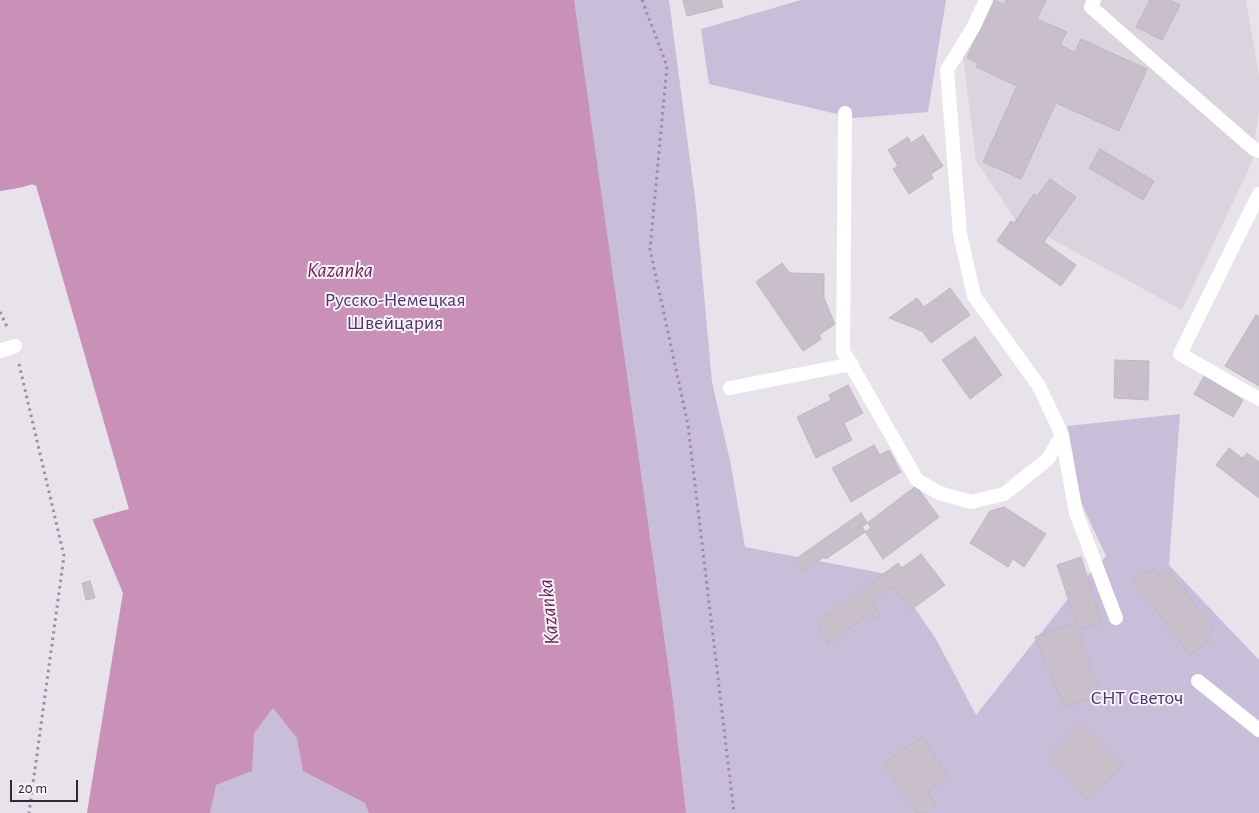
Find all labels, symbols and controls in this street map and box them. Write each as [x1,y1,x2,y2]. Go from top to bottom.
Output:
water label: Kazanka [307,258,373,284]
park label: Русско-Немецкая Швейцария [324,288,466,335]
water label: Kazanka [533,578,565,646]
park label: СНТ Светоч [1090,686,1184,710]
scale bar [12,770,80,802]
text: 20 m [18,781,47,796]

